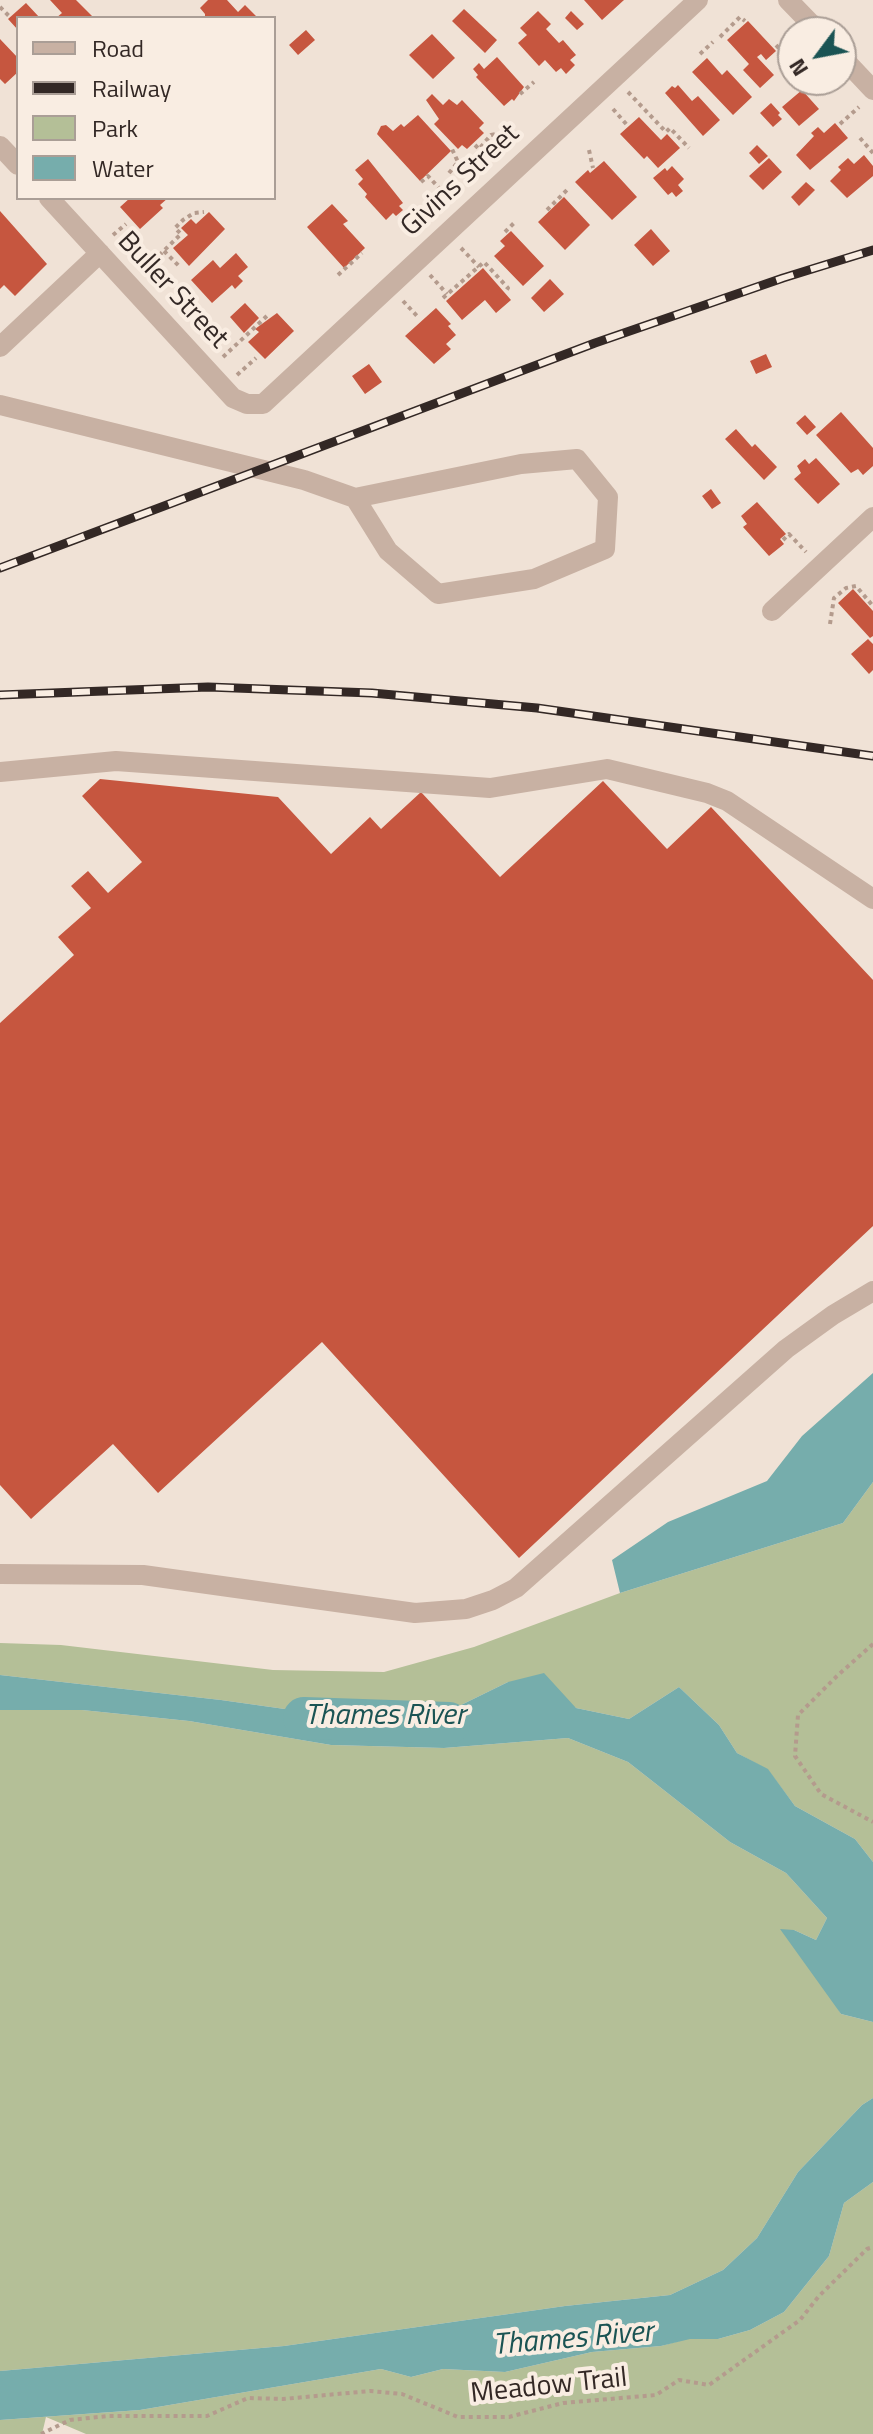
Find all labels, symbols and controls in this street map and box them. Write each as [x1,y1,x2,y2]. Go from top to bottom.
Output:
legend [16,16,276,200]
north arrow [777,16,857,96]
text: Road [92,30,144,66]
text: N [780,52,817,83]
text: Railway [92,70,171,106]
text: Park [92,110,138,146]
street label: Givins Street [395,118,527,244]
text: Water [92,150,154,186]
street label: Buller Street [110,226,234,356]
water label: Thames River [305,1699,465,1735]
water label: Thames River [492,2315,654,2365]
street label: Meadow Trail [469,2362,629,2412]

